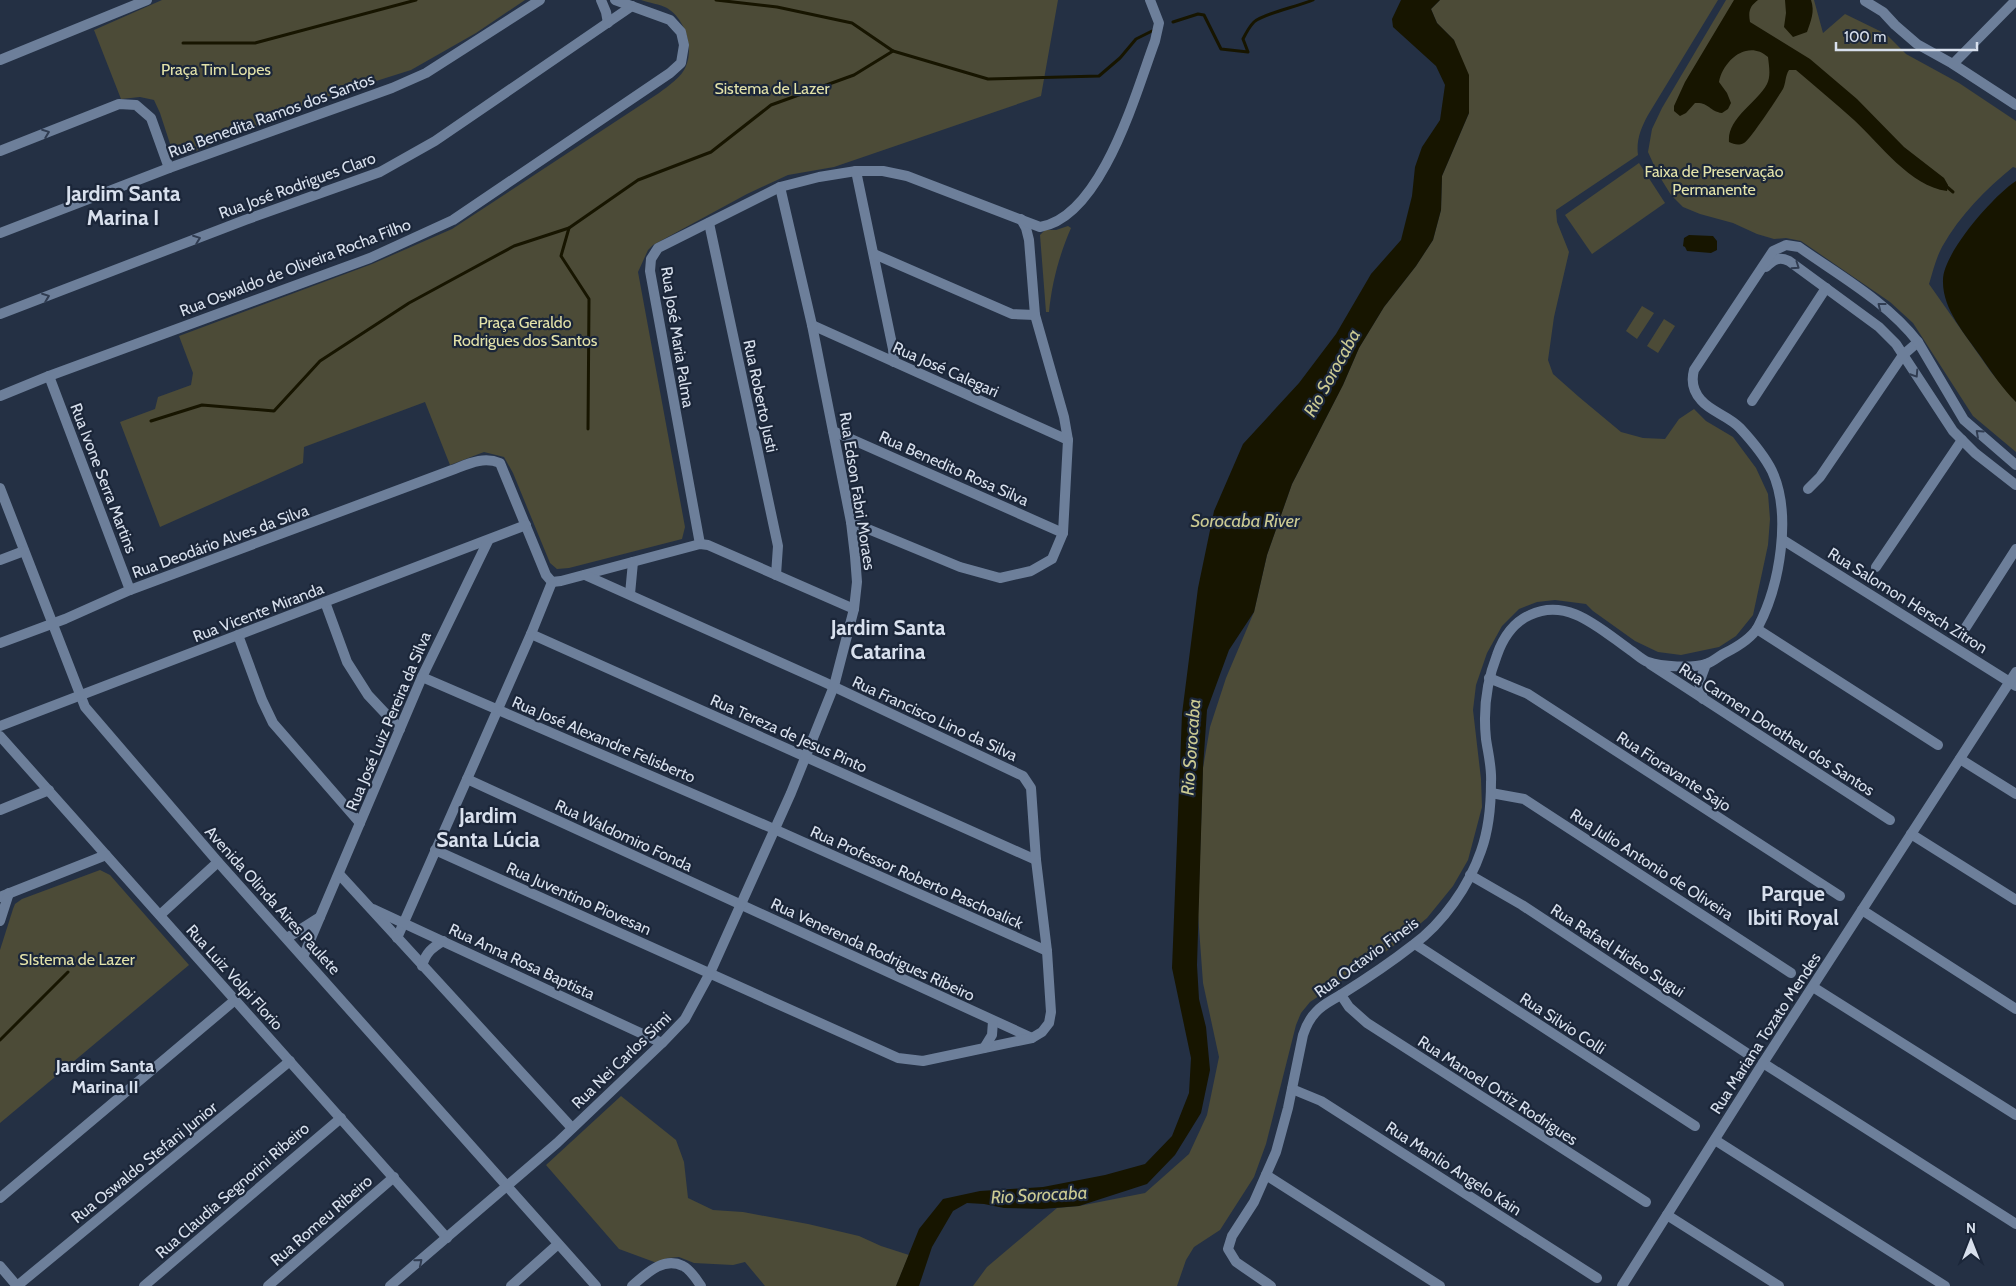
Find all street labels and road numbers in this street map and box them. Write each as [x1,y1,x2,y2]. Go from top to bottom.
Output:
street label: Rua Benedita Ramos dos Santos [166,69,377,162]
street label: Rua José Rodrigues Claro [216,148,378,223]
street label: Rua Oswaldo de Oliveira Rocha Filho [177,214,414,320]
street label: Rua José Maria Palma [657,265,698,409]
street label: Rua Roberto Justi [739,338,782,454]
street label: Rua José Calegari [890,338,1002,401]
street label: Rua Ivone Serra Martins [66,400,141,556]
street label: Rua Edson Fabri Moraes [836,411,879,572]
street label: Rua Benedito Rosa Silva [876,427,1032,510]
street label: Rua Deodário Alves da Silva [129,501,311,582]
street label: Rua Salomon Hersch Zitron [1824,543,1991,657]
street label: Rua Vicente Miranda [190,579,327,646]
street label: Rua José Luiz Pereira da Silva [342,628,435,814]
street label: Rua Carmen Dorotheu dos Santos [1675,659,1878,800]
street label: Rua Francisco Lino da Silva [849,672,1021,765]
street label: Rua Tereza de Jesus Pinto [707,690,870,777]
street label: Rua José Alexandre Felisberto [509,692,699,787]
street label: Rua Fioravante Sajo [1613,727,1735,816]
street label: Rua Waldomiro Fonda [552,795,696,876]
street label: Rua Julio Antonio de Oliveira [1567,805,1737,924]
street label: Avenida Olinda Aires Paulete [201,822,344,978]
street label: Rua Professor Roberto Paschoalick [807,822,1027,933]
street label: Rua Juventino Piovesan [503,858,654,939]
street label: Rua Venerenda Rodrigues Ribeiro [768,894,978,1005]
street label: Rua Rafael Hideo Sugui [1547,900,1688,1001]
street label: Rua Octavio Fineis [1311,913,1422,1001]
street label: Rua Anna Rosa Baptista [446,919,598,1004]
street label: Rua Luiz Volpi Florio [182,921,287,1034]
street label: Rua Mariana Tozato Mendes [1706,949,1825,1117]
street label: Rua Silvio Colli [1516,989,1609,1058]
street label: Rua Nei Carlos Simi [568,1008,675,1113]
street label: Rua Manoel Ortiz Rodrigues [1414,1032,1582,1149]
street label: Rua Oswaldo Stefani Junior [68,1097,222,1227]
street label: Rua Manlio Angelo Kain [1382,1117,1525,1220]
street label: Rua Claudia Segnorini Ribeiro [152,1118,313,1262]
street label: Rua Romeu Ribeiro [267,1171,376,1270]

